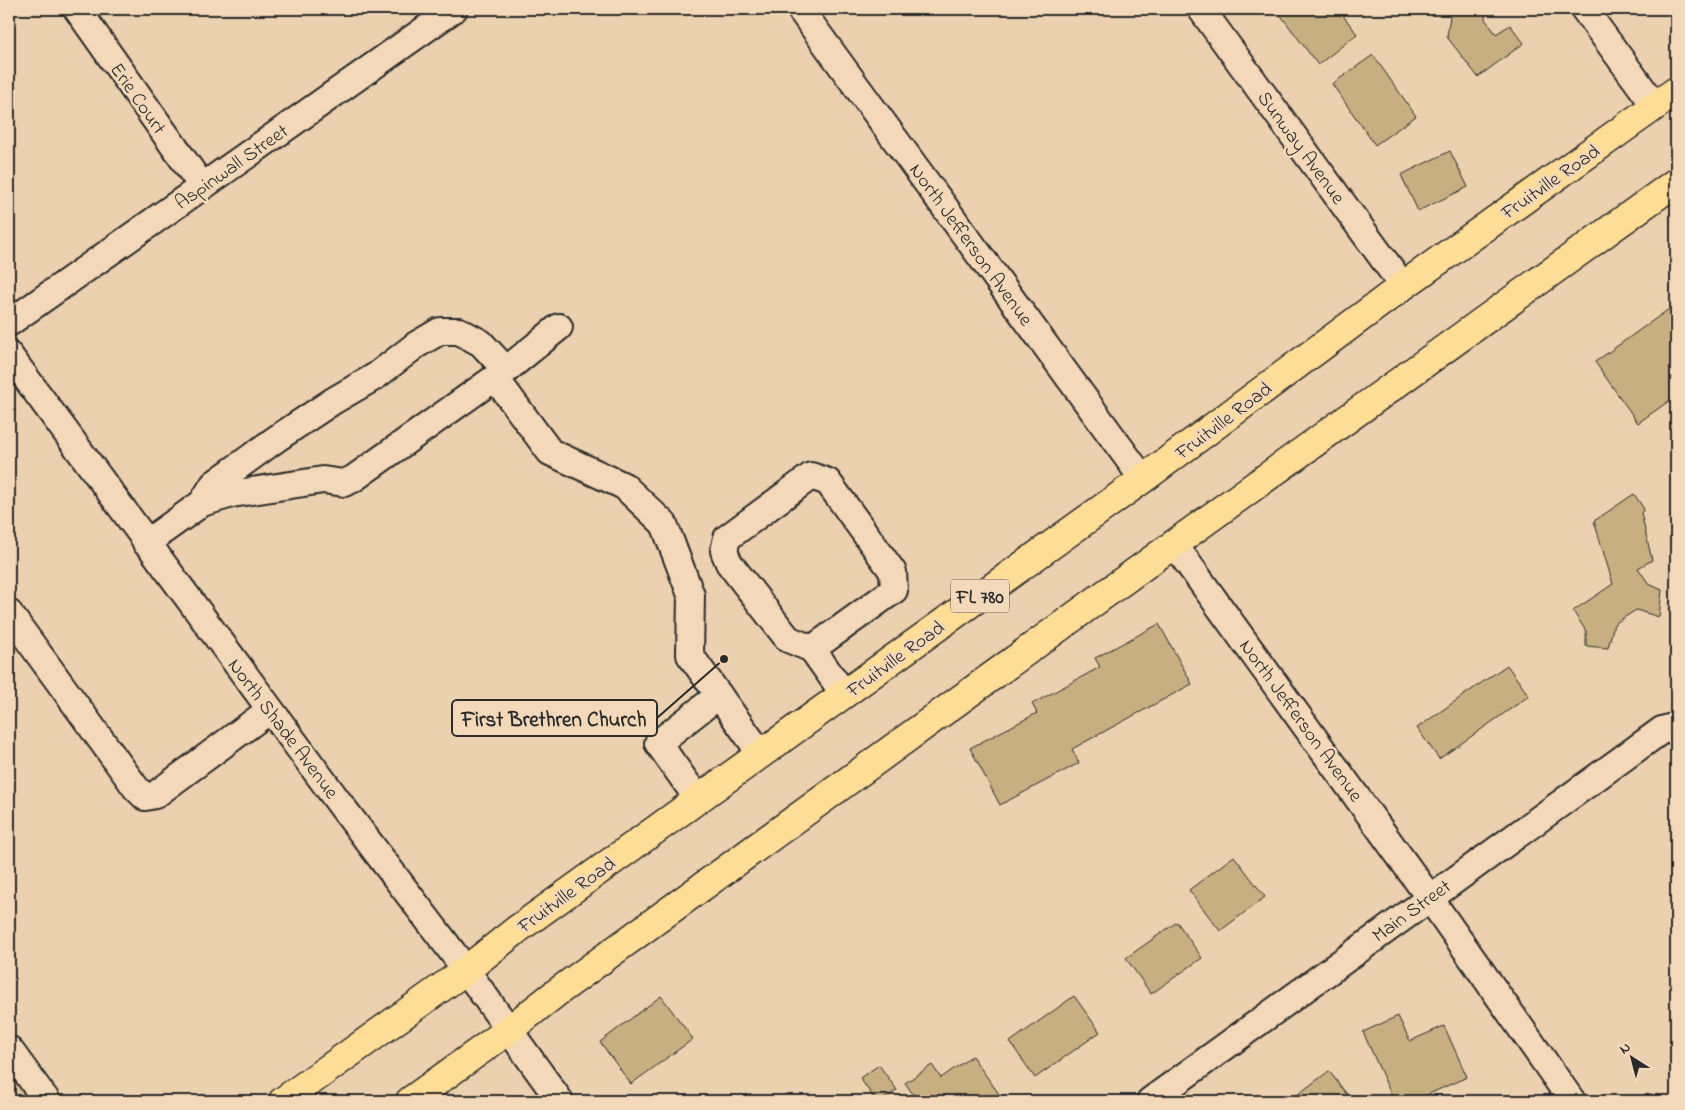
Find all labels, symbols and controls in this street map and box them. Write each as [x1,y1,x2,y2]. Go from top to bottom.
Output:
street label: Erie Court [102,58,172,141]
street label: Sunway Avenue [1249,86,1351,211]
street label: Aspinwall Street [170,118,295,218]
street label: Fruitville Road [1495,138,1607,228]
street label: North Jefferson Avenue [901,158,1039,333]
street label: Fruitville Road [1169,376,1279,469]
road number: FL 780 [951,580,1009,612]
street label: Fruitville Road [841,615,951,706]
street label: North Jefferson Avenue [1231,634,1369,809]
street label: North Shade Avenue [219,653,345,806]
callout: First Brethren Church [452,700,657,736]
text: First Brethren Church [461,706,646,736]
street label: Fruitville Road [512,851,622,942]
street label: Main Street [1367,873,1458,951]
north arrow [1608,1032,1658,1082]
text: N [1615,1037,1635,1060]

